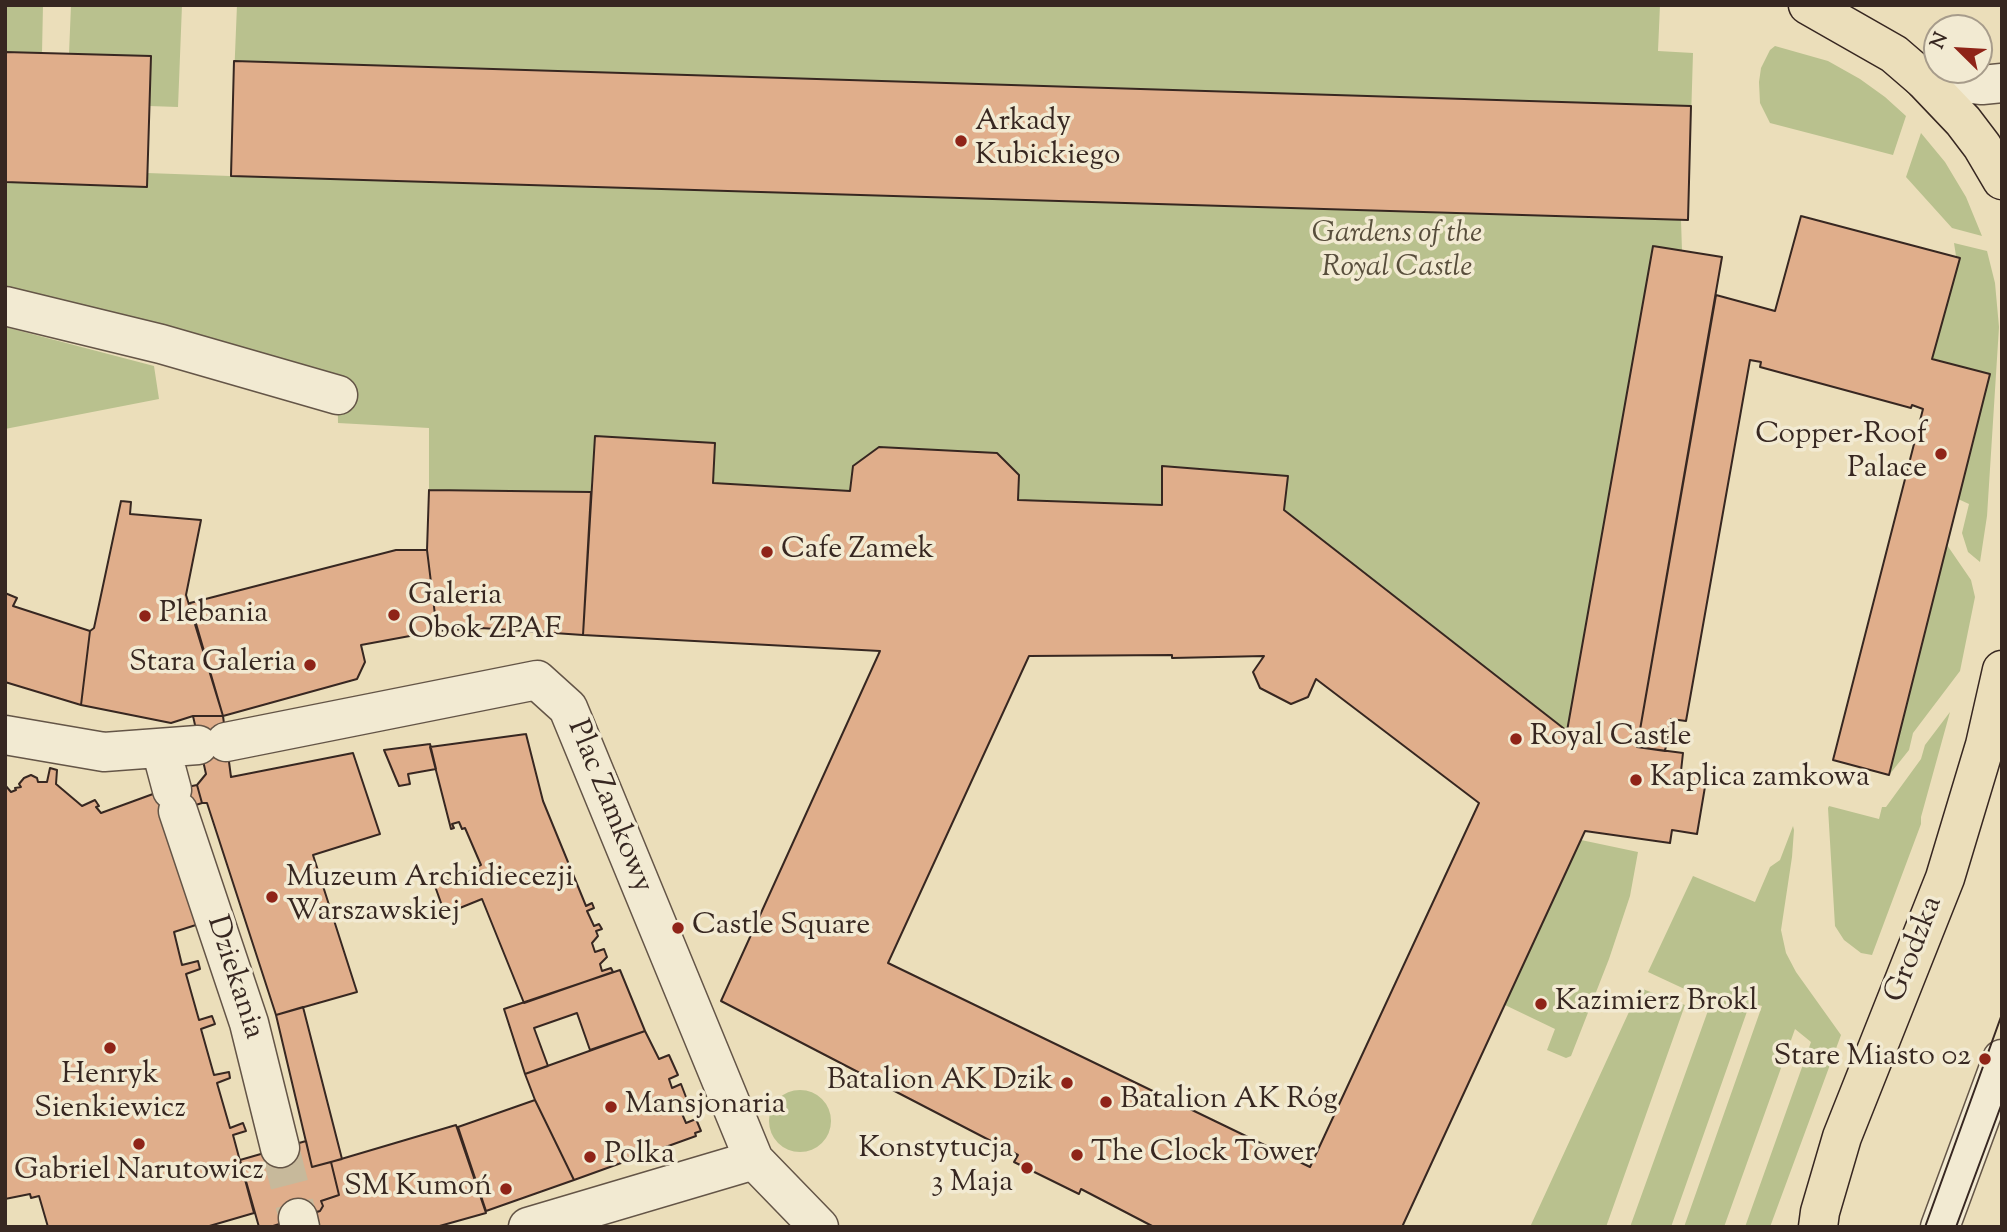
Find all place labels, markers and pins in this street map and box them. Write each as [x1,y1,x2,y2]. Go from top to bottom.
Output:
place label: Arkady Kubickiego [975,106,1120,176]
marker: Arkady Kubickiego [953,133,969,149]
place label: Copper-Roof Palace [1755,419,1927,490]
marker: Copper-Roof Palace [1933,446,1949,462]
place label: Cafe Zamek [781,534,934,570]
marker: Cafe Zamek [759,544,775,560]
place label: Galeria Obok ZPAF [408,580,561,650]
place label: Plebania [159,598,268,634]
marker: Galeria Obok ZPAF [386,607,402,623]
marker: Plebania [137,608,153,624]
place label: Stara Galeria [129,647,296,683]
marker: Stara Galeria [302,657,318,673]
place label: Royal Castle [1530,721,1691,757]
marker: Royal Castle [1508,731,1524,747]
place label: Kaplica zamkowa [1650,762,1870,798]
marker: Kaplica zamkowa [1628,772,1644,788]
place label: Muzeum Archidiecezji Warszawskiej [286,862,574,932]
marker: Muzeum Archidiecezji Warszawskiej [264,889,280,905]
place label: Castle Square [692,910,870,946]
marker: Castle Square [670,920,686,936]
place label: Kazimierz Brokl [1555,986,1758,1022]
marker: Kazimierz Brokl [1533,996,1549,1012]
marker: Henryk Sienkiewicz [102,1040,118,1056]
place label: Stare Miasto 02 [1773,1041,1971,1077]
marker: Stare Miasto 02 [1977,1051,1993,1067]
place label: Henryk Sienkiewicz [34,1059,186,1130]
place label: Batalion AK Dzik [827,1065,1053,1101]
marker: Batalion AK Dzik [1059,1075,1075,1091]
place label: Batalion AK Róg [1120,1084,1338,1120]
place label: Mansjonaria [625,1089,785,1125]
marker: Batalion AK Róg [1098,1094,1114,1110]
marker: Mansjonaria [603,1099,619,1115]
place label: Konstytucja 3 Maja [858,1133,1013,1204]
marker: Gabriel Narutowicz [131,1136,147,1152]
place label: The Clock Tower [1091,1137,1315,1173]
place label: Polka [604,1139,675,1175]
marker: The Clock Tower [1069,1147,1085,1163]
marker: Polka [582,1149,598,1165]
place label: Gabriel Narutowicz [14,1155,264,1191]
marker: Konstytucja 3 Maja [1019,1160,1035,1176]
place label: SM Kumoń [344,1171,492,1207]
marker: SM Kumoń [498,1181,514,1197]

